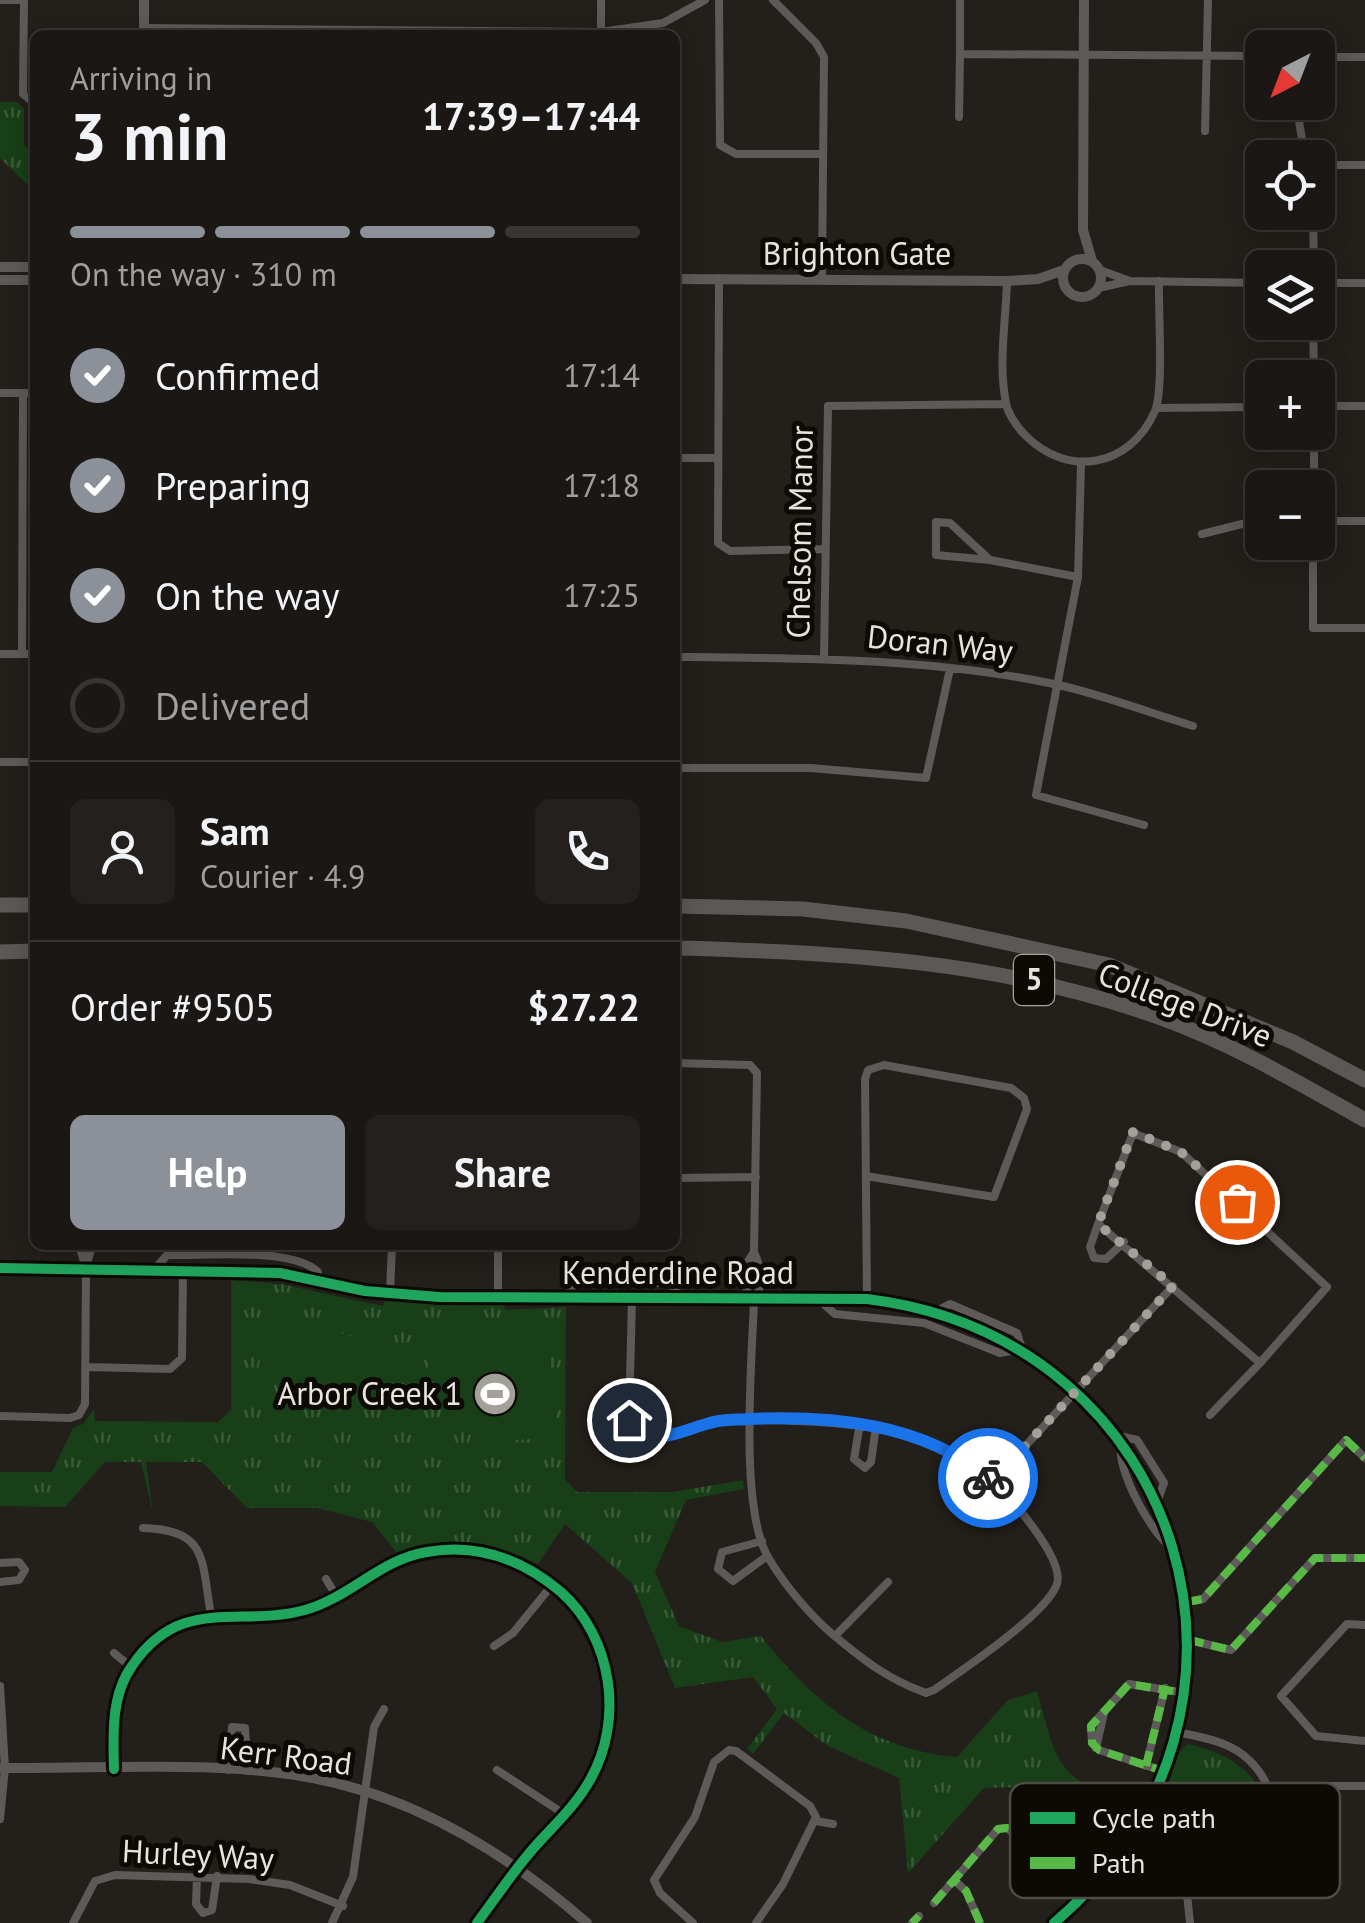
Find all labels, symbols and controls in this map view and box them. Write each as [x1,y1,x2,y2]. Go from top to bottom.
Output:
north arrow [1245,30,1335,120]
map controls [1245,30,1335,560]
text: Arriving in [70,57,212,99]
text: 17:39–17:44 [422,91,640,140]
text: 3 min [70,94,229,178]
button: locate [1245,140,1335,230]
street label: Brighton Gate [763,232,951,274]
button: layers [1245,250,1335,340]
text: On the way · 310 m [70,253,337,295]
icon: check [70,348,125,403]
text: Confirmed [155,351,321,400]
text: 17:14 [563,354,640,396]
button: + [1245,360,1335,450]
street label: Chelsom Manor [776,425,822,639]
icon: check [70,458,125,513]
text: Preparing [155,461,311,510]
text: 17:18 [563,464,640,506]
button: − [1245,470,1335,560]
icon: check [70,568,125,623]
text: On the way [155,571,340,620]
text: 17:25 [563,574,640,616]
street label: Doran Way [865,614,1015,672]
text: Delivered [155,681,310,730]
button: person [70,799,175,904]
button: phone [535,799,640,904]
text: Sam [200,806,270,855]
text: Courier · 4.9 [200,855,366,897]
street label: College Drive [1093,952,1278,1056]
road number: 5 [1014,955,1054,1005]
text: Order #9505 [70,982,275,1031]
text: $27.22 [527,982,640,1031]
button: Help [70,1115,345,1230]
button: Share [365,1115,640,1230]
pin [1195,1160,1280,1245]
icon: bag [1210,1175,1265,1230]
street label: Kenderdine Road [562,1251,794,1293]
sports icon: Arbor Creek 1 [472,1371,518,1417]
place label: Arbor Creek 1 [277,1372,462,1414]
pin [587,1378,672,1463]
icon: home [602,1393,657,1448]
courier [938,1428,1038,1528]
icon: bike [961,1451,1016,1506]
street label: Kerr Road [218,1726,354,1784]
legend [1010,1783,1340,1898]
text: Cycle path [1092,1799,1216,1836]
street label: Hurley Way [121,1829,275,1879]
text: Path [1092,1844,1145,1881]

